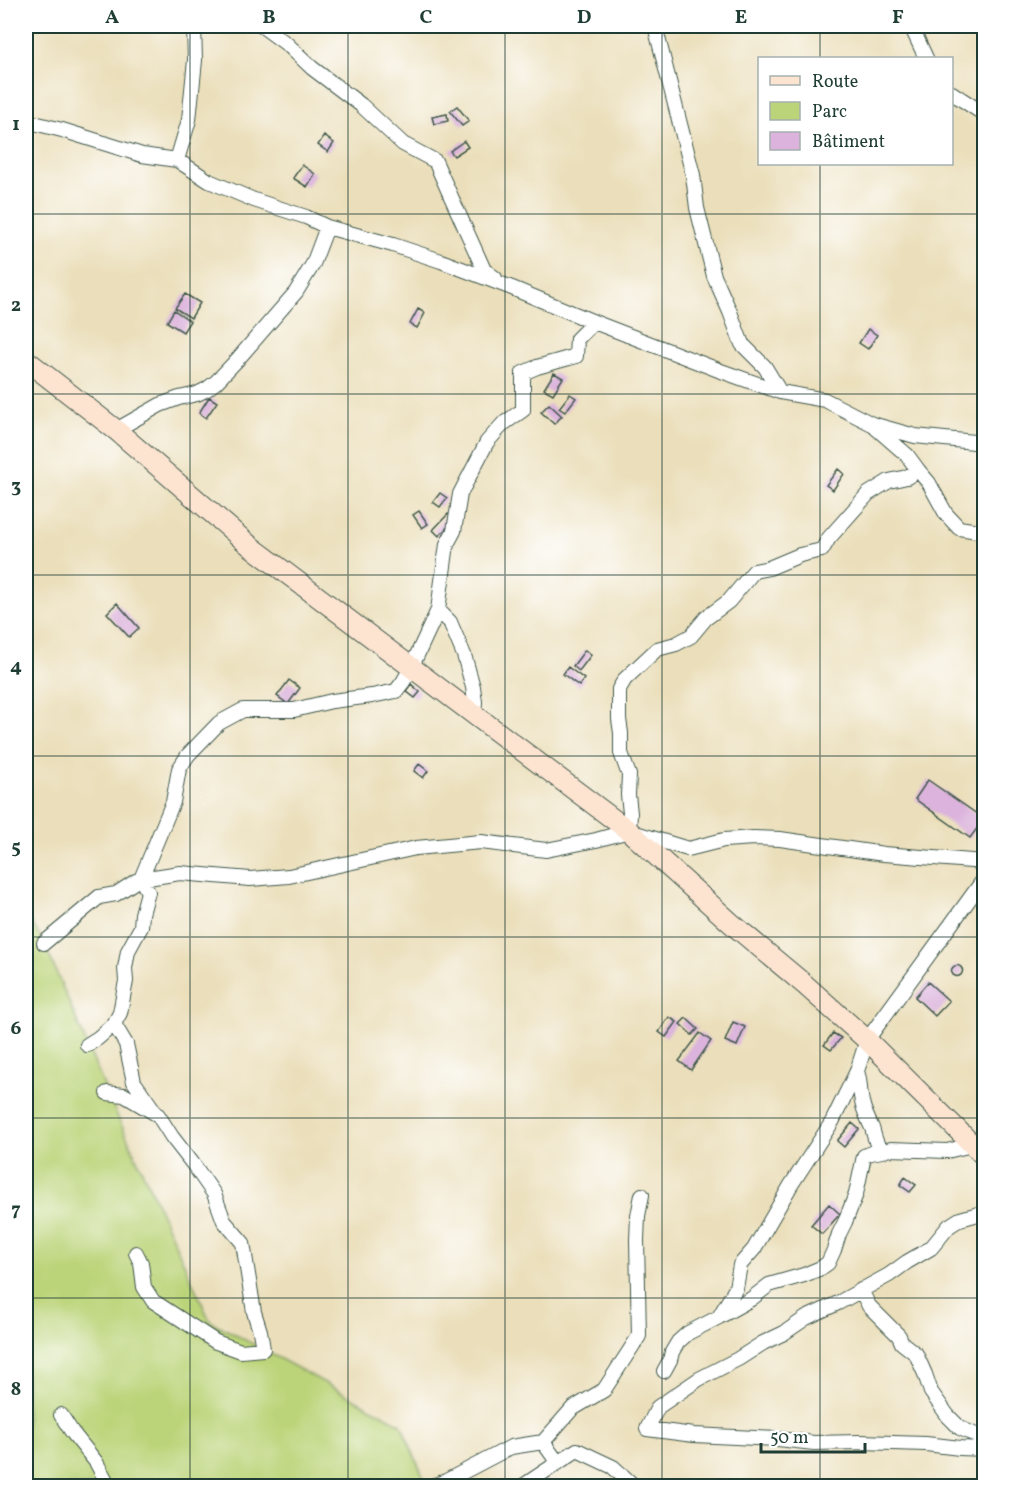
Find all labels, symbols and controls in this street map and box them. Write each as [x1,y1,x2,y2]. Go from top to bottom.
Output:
text: A [105,4,119,32]
text: B [262,4,276,32]
text: C [420,4,433,32]
text: D [577,4,591,32]
text: E [735,4,747,32]
text: F [892,4,904,32]
legend [758,57,953,165]
text: Route [812,70,858,95]
text: Parc [812,100,847,125]
text: 1 [12,111,20,139]
text: Bâtiment [812,130,885,155]
text: 2 [11,292,21,320]
text: 3 [11,473,21,501]
text: 4 [10,653,22,681]
text: 5 [11,834,21,862]
text: 6 [11,1015,22,1043]
text: 7 [11,1196,21,1224]
text: 8 [11,1376,21,1404]
scale bar [761,1416,864,1454]
text: 50 m [770,1426,809,1451]

